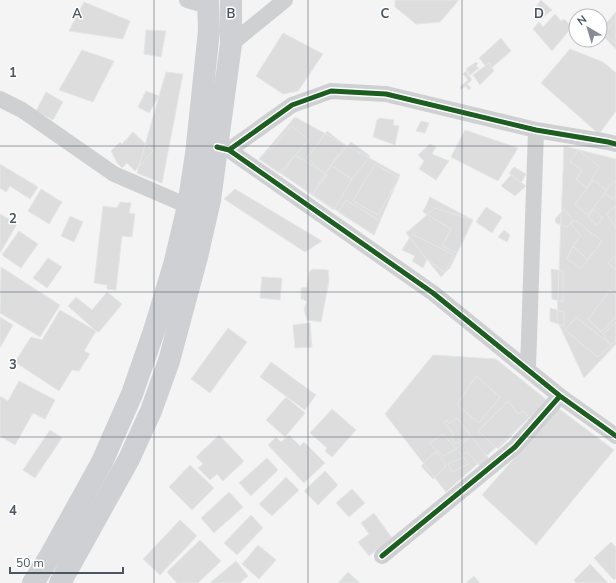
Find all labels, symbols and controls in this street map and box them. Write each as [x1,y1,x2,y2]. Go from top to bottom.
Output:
text: A [72,5,82,23]
text: B [227,5,236,23]
text: C [381,5,390,23]
text: D [534,5,544,23]
north arrow [568,8,608,48]
text: N [574,12,590,29]
text: 1 [9,64,17,82]
text: 2 [9,210,17,228]
text: 3 [9,356,17,374]
text: 4 [9,502,17,520]
scale bar [10,549,123,575]
text: 50 m [16,555,44,571]

